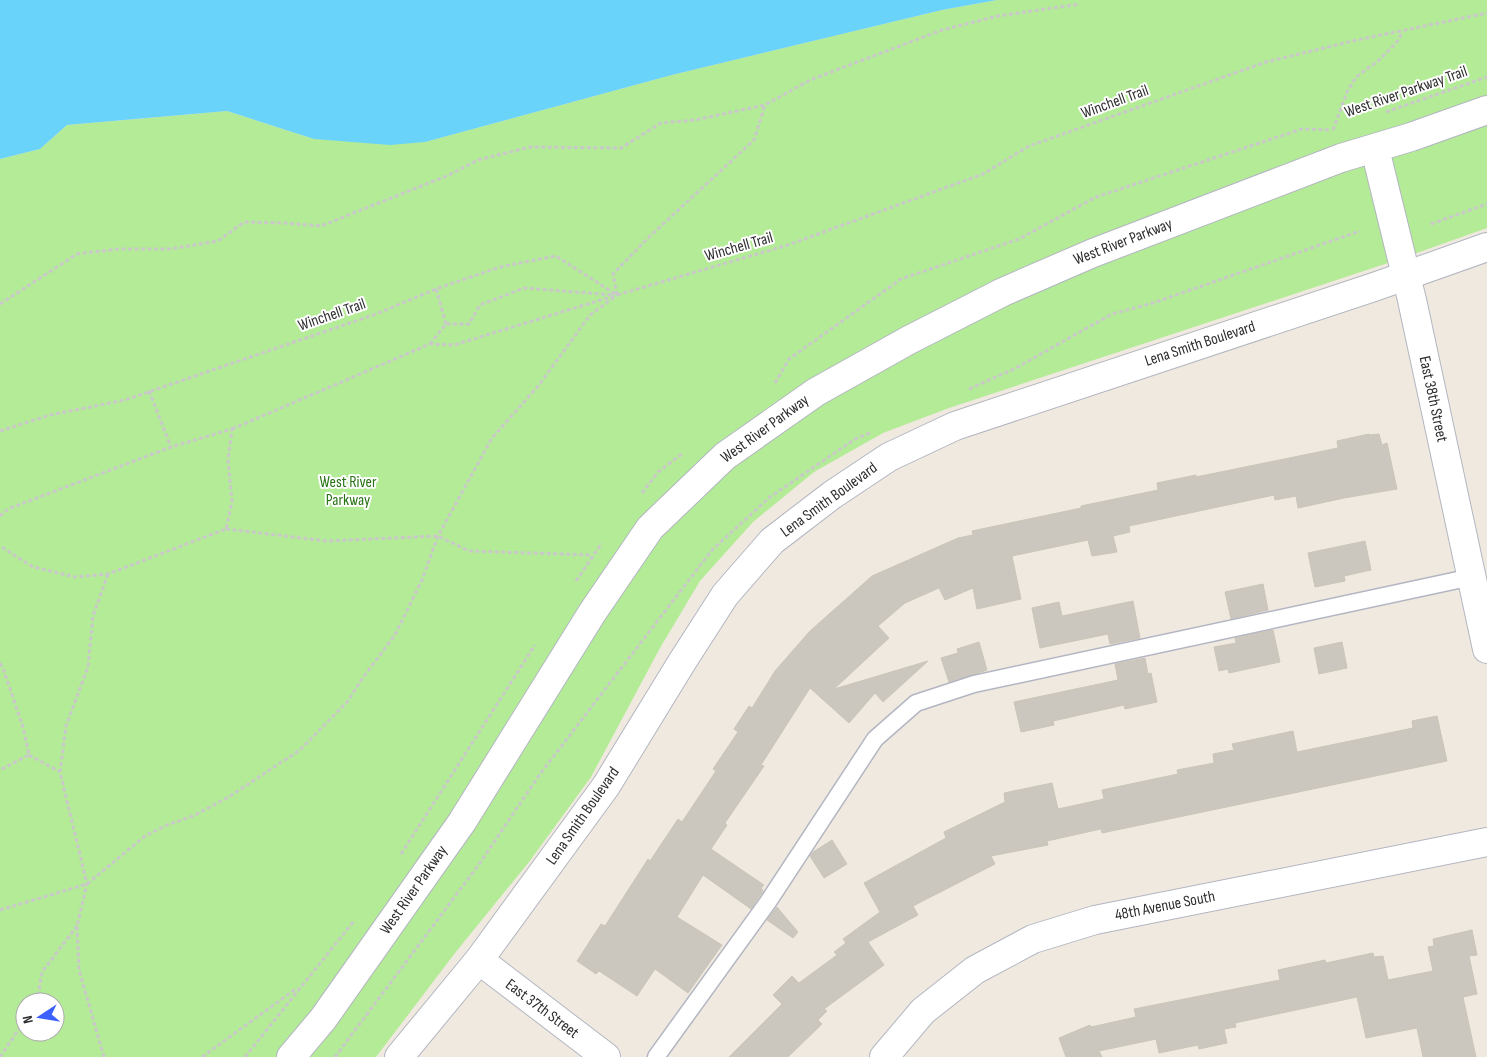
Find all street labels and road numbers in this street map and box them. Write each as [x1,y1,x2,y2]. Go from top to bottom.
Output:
street label: West River Parkway Trail [1342,62,1470,122]
street label: Winchell Trail [1079,81,1151,123]
street label: West River Parkway [1071,214,1175,270]
street label: Winchell Trail [703,228,775,266]
street label: Winchell Trail [296,295,368,335]
street label: Lena Smith Boulevard [1142,317,1258,371]
street label: East 38th Street [1415,354,1451,444]
street label: West River Parkway [717,391,813,467]
street label: Lena Smith Boulevard [777,459,881,541]
street label: Lena Smith Boulevard [542,763,624,869]
street label: West River Parkway [376,842,452,938]
street label: 48th Avenue South [1113,887,1217,925]
street label: East 37th Street [502,975,583,1043]

